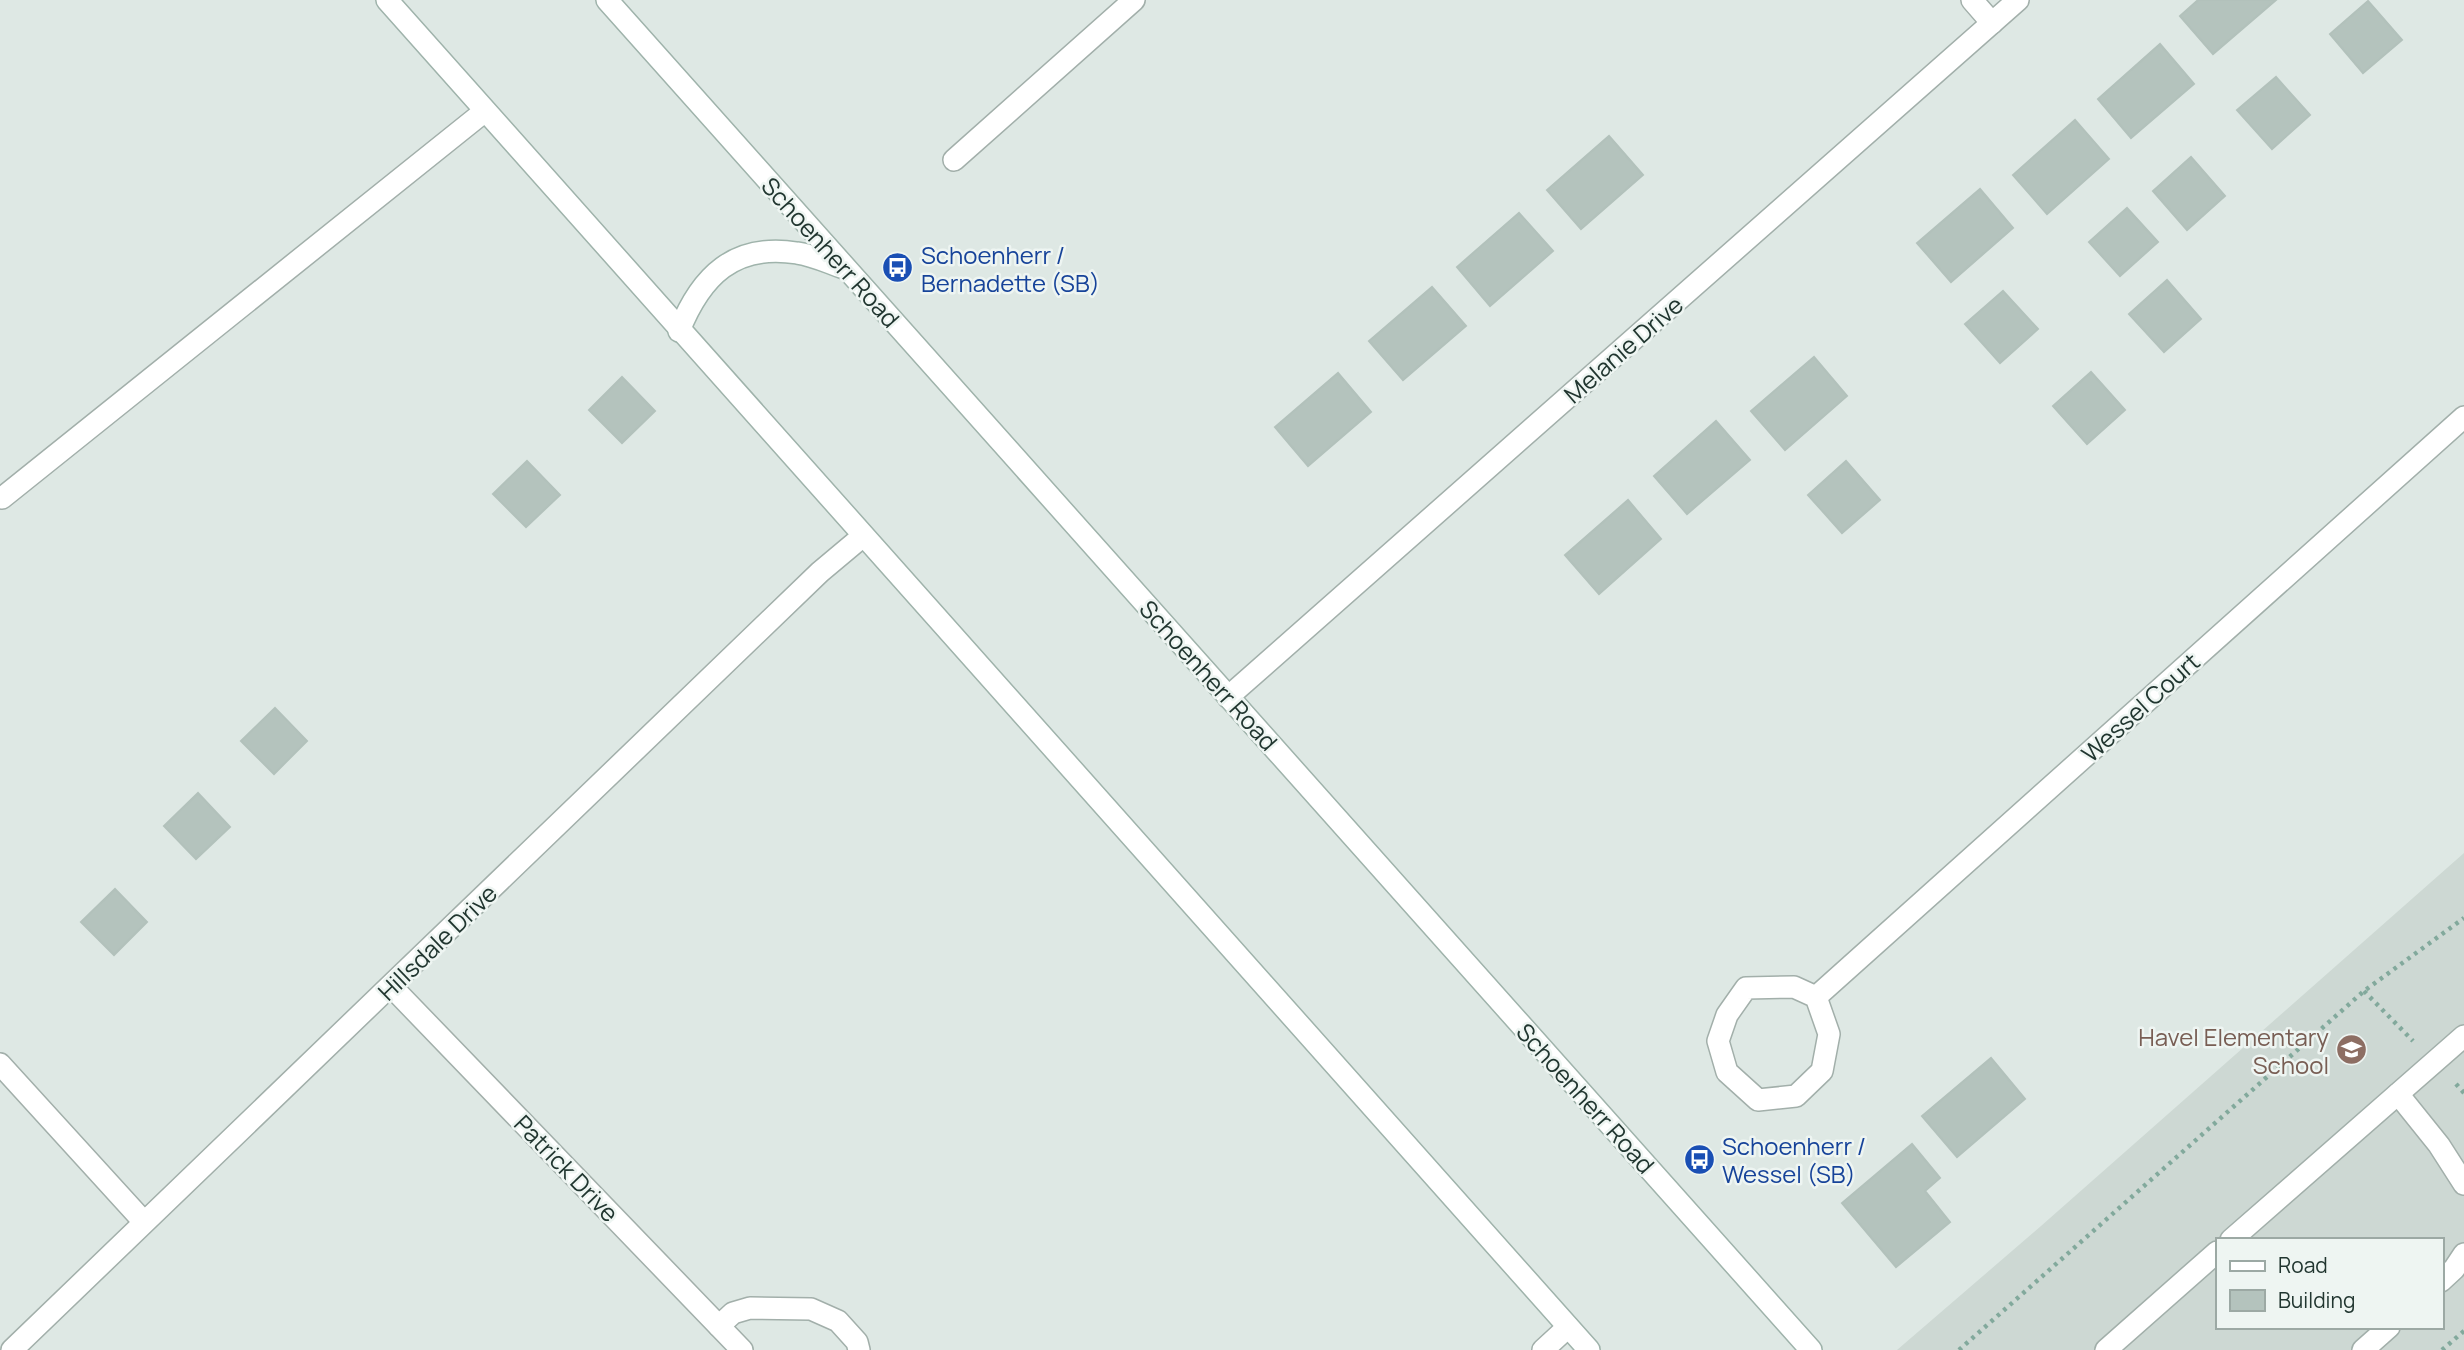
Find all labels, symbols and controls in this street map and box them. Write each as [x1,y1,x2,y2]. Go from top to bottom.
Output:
street label: Schoenherr Road [755,170,907,334]
place label: Schoenherr / Bernadette (SB) [921,238,1100,299]
bus stop icon: Schoenherr / Bernadette (SB) [881,251,915,285]
street label: Melanie Drive [1556,288,1690,410]
street label: Schoenherr Road [1133,593,1285,757]
street label: Wessel Court [2074,645,2206,769]
street label: Hillsdale Drive [370,877,504,1007]
street label: Schoenherr Road [1510,1016,1662,1180]
place label: Havel Elementary School [2138,1020,2329,1081]
school or university icon: Havel Elementary School [2335,1033,2369,1067]
street label: Patrick Drive [507,1107,627,1229]
place label: Schoenherr / Wessel (SB) [1722,1129,1866,1190]
bus stop icon: Schoenherr / Wessel (SB) [1682,1142,1716,1176]
legend [2216,1238,2443,1329]
text: Road [2278,1251,2328,1279]
text: Building [2278,1286,2355,1314]

